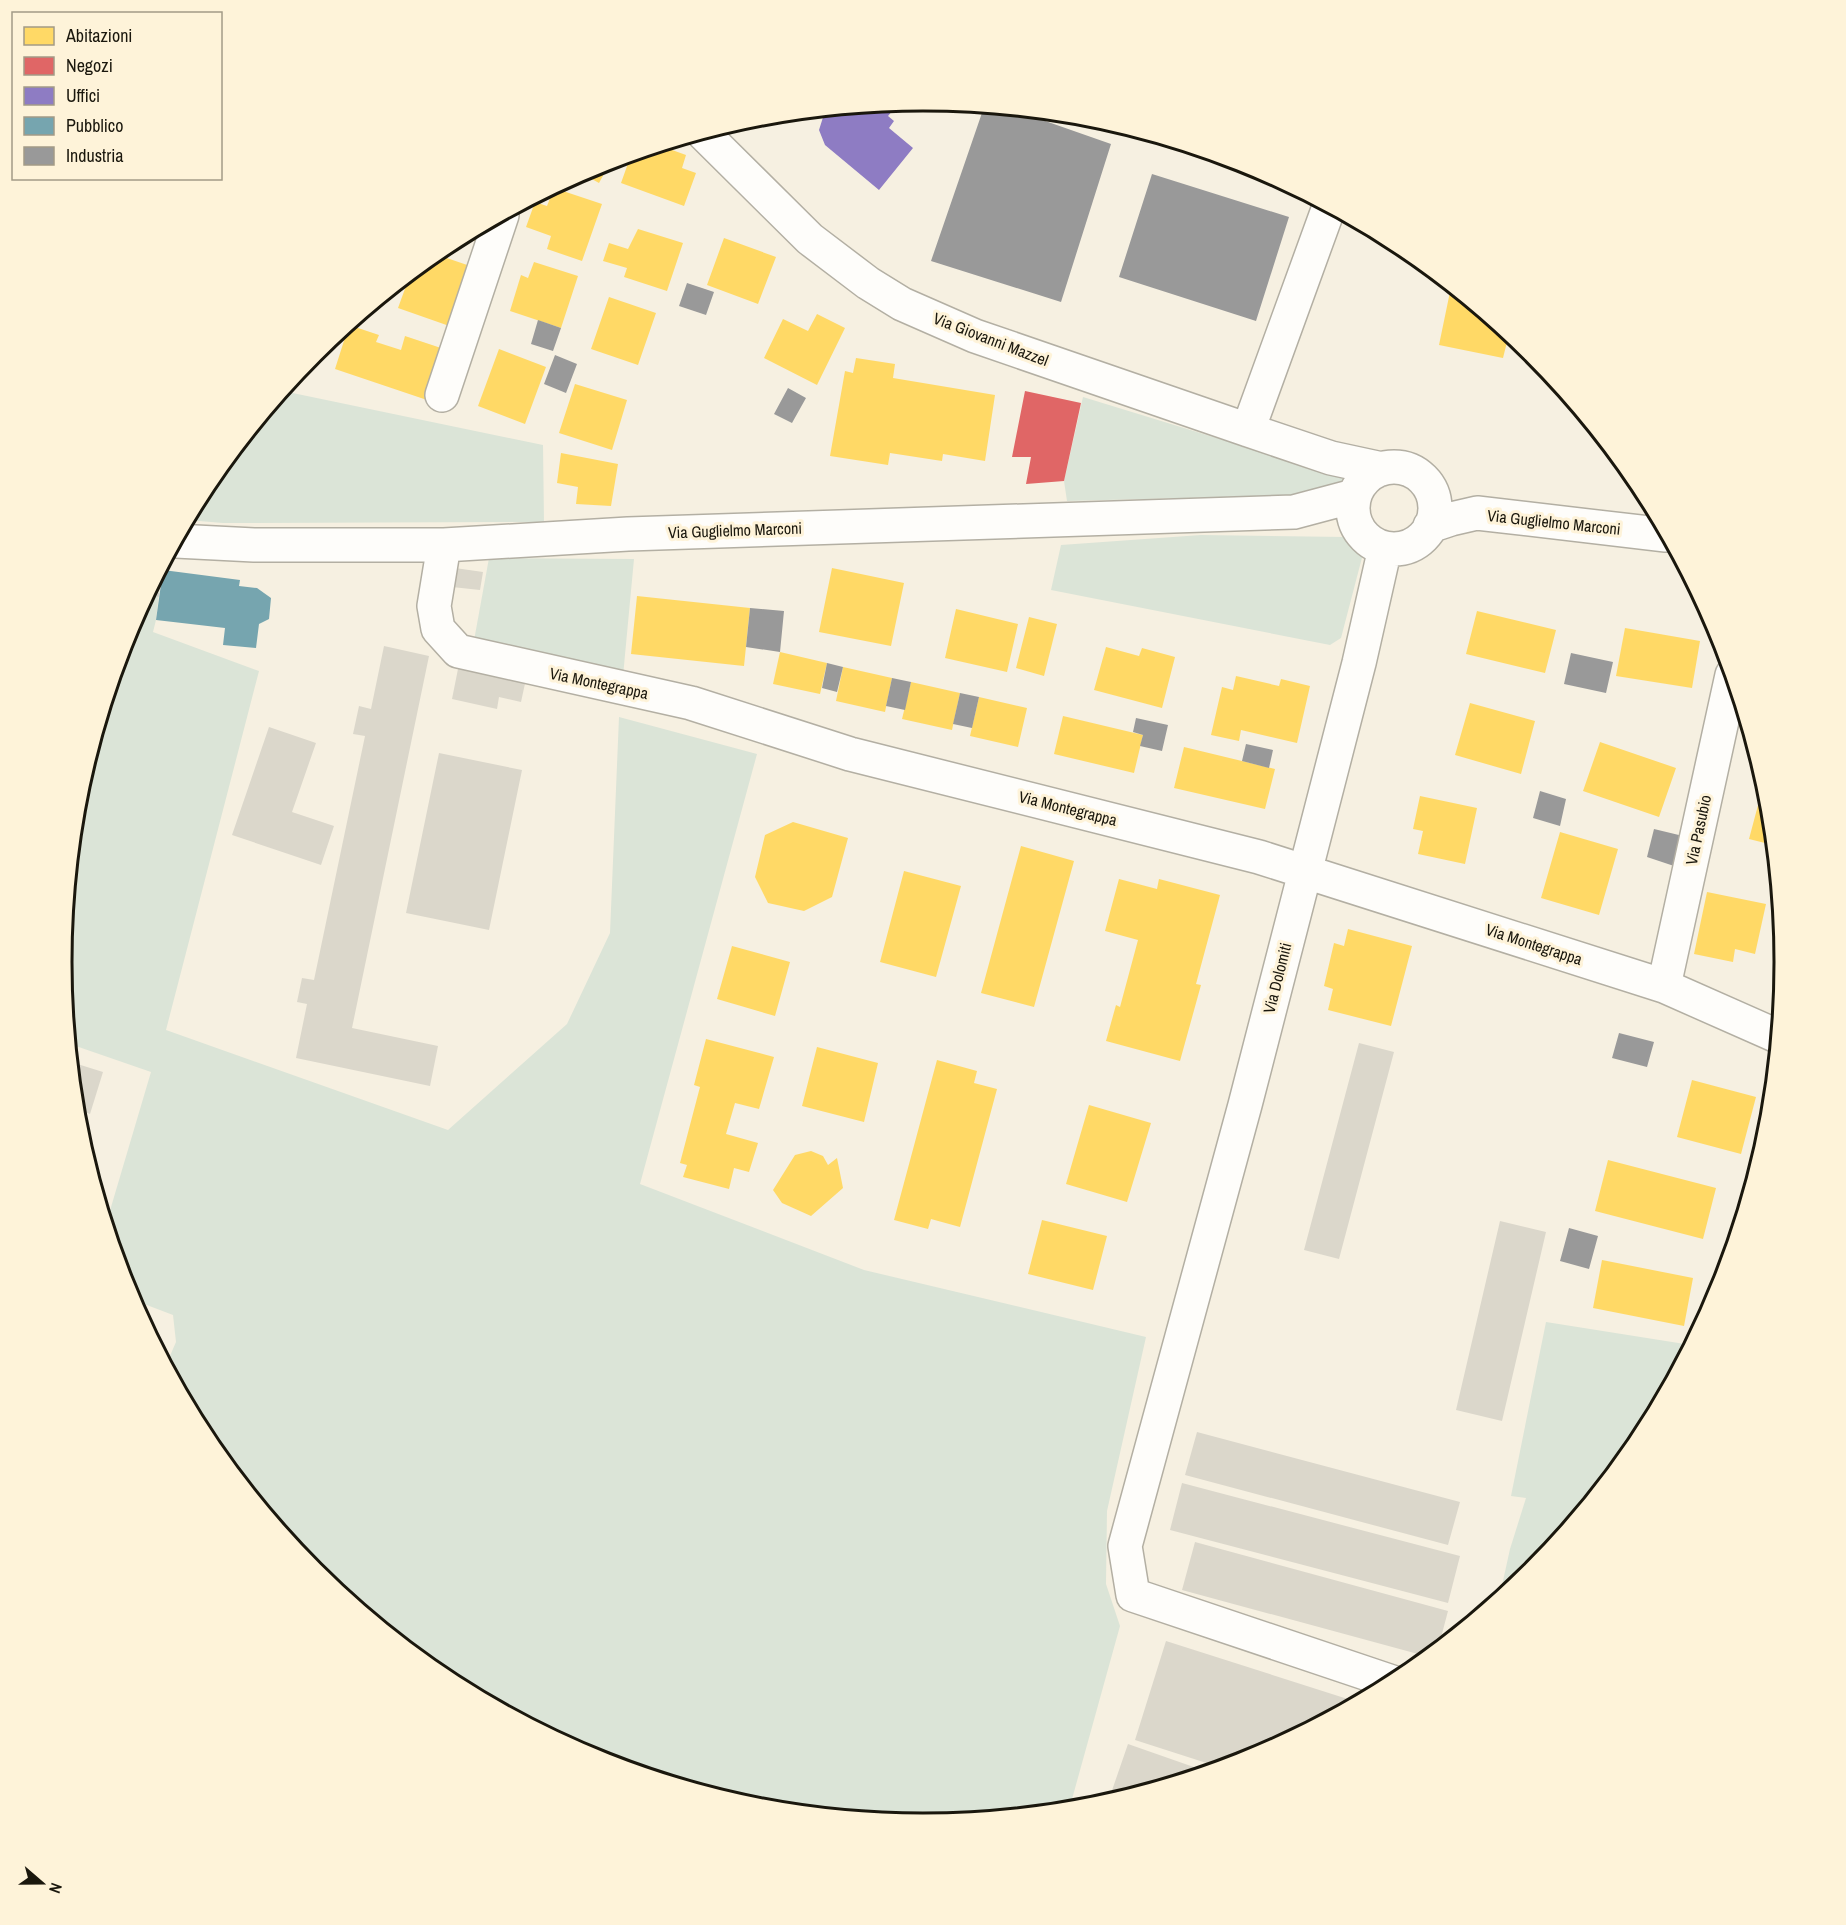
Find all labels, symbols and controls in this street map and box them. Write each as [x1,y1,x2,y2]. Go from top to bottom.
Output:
legend [12,12,222,180]
text: Abitazioni [65,23,132,48]
text: Negozi [66,53,113,78]
text: Uffici [66,83,100,108]
text: Pubblico [66,113,123,138]
text: Industria [66,143,123,168]
street label: Via Giovanni Mazzel [930,307,1052,371]
street label: Via Guglielmo Marconi [1486,504,1622,540]
street label: Via Guglielmo Marconi [668,517,802,543]
street label: Via Montegrappa [548,662,651,704]
street label: Via Montegrappa [1017,785,1120,831]
street label: Via Pasubio [1680,793,1716,867]
street label: Via Montegrappa [1483,918,1586,970]
street label: Via Dolomiti [1258,940,1296,1016]
north arrow [12,1853,72,1913]
text: N [44,1880,68,1896]

